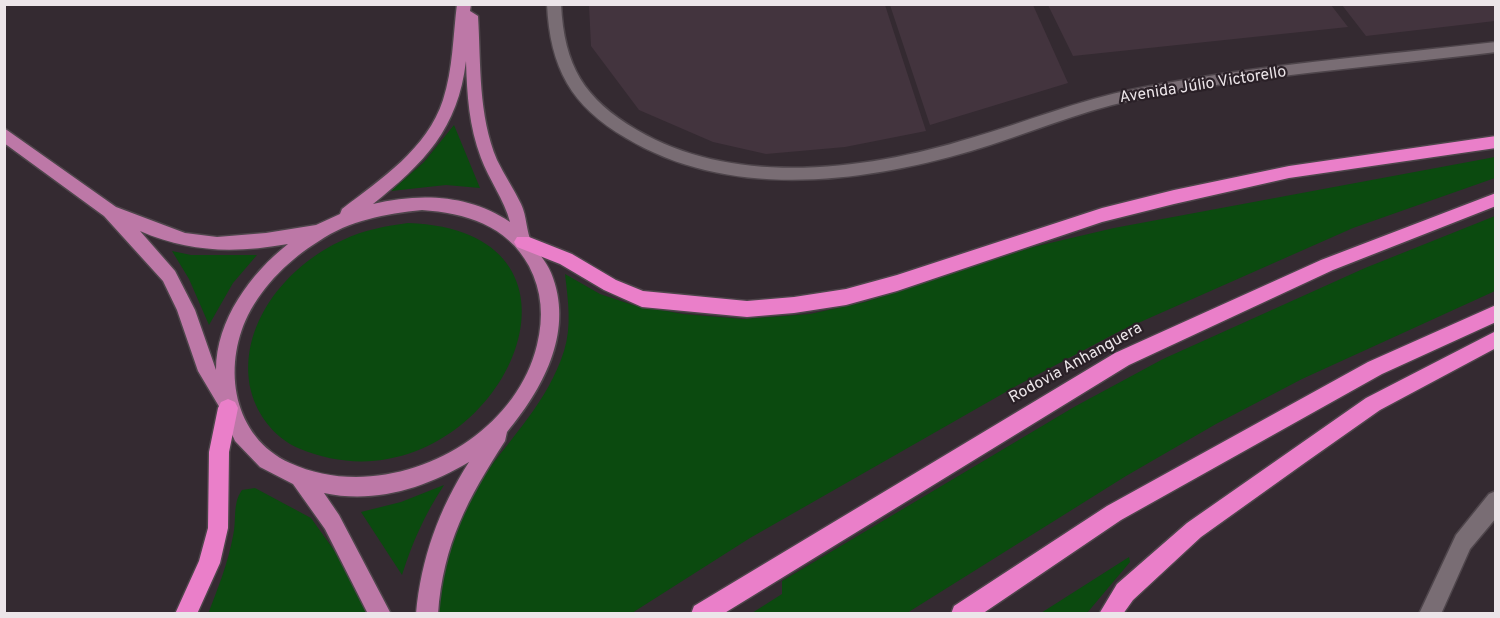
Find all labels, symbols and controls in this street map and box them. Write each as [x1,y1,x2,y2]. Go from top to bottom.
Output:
street label: Avenida Júlio Victorello [1118,63,1288,109]
street label: Rodovia Anhanguera [1006,319,1146,409]

